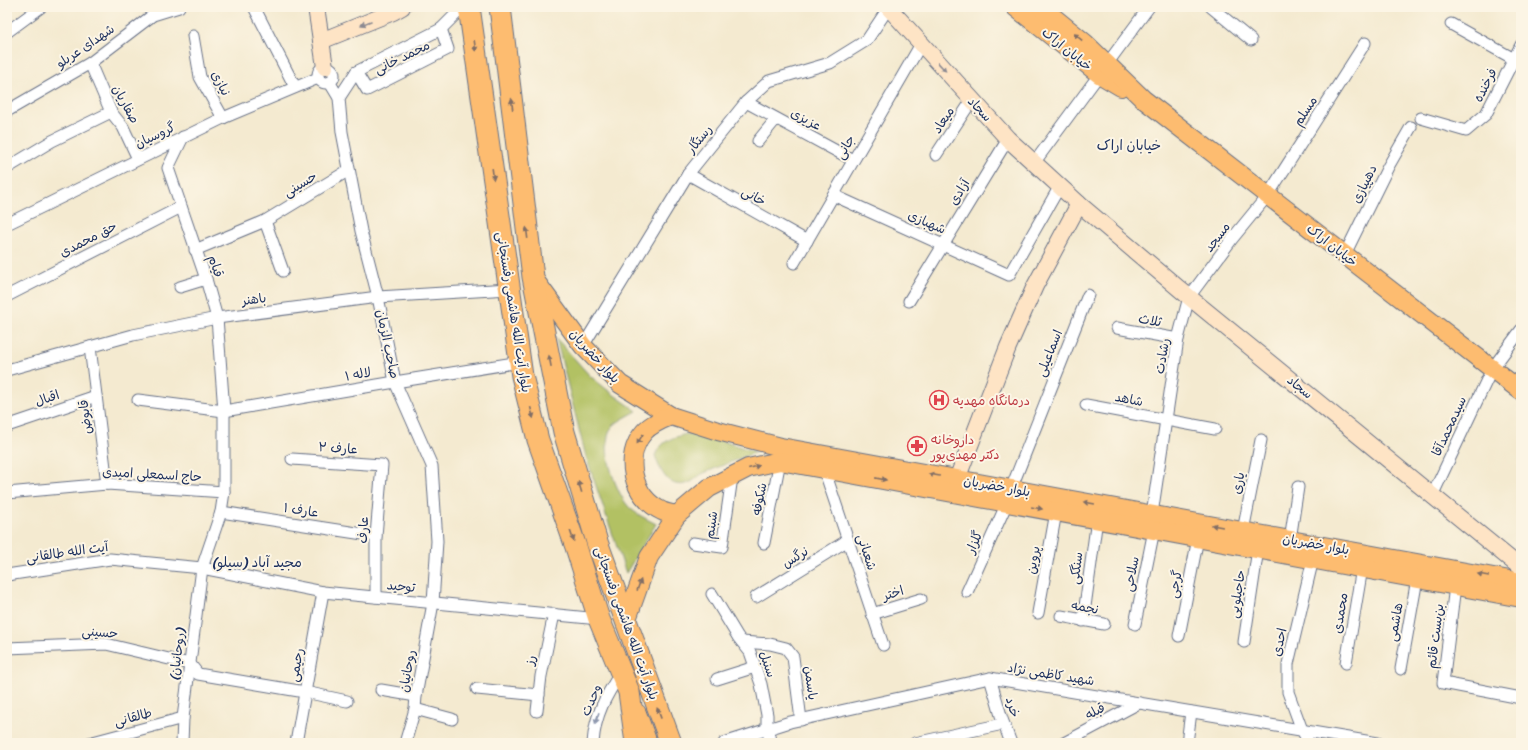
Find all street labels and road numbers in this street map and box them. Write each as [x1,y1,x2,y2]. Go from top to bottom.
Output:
street label: شهدای عربلو [50,18,119,75]
street label: خیابان اراک [1037,21,1098,77]
street label: محمد خانی [370,34,434,80]
street label: فرخنده [1467,64,1503,106]
street label: نیازی [205,66,237,100]
street label: صفاریان [106,80,146,128]
street label: سجاد [962,91,998,127]
street label: مسلم [1287,91,1323,131]
street label: عزیزی [786,101,826,137]
street label: میعاد [926,102,960,138]
street label: گروسیان [131,115,180,155]
street label: رستگار [679,119,718,160]
street label: جانی [829,130,861,164]
street label: دهپیازی [1345,161,1383,207]
street label: حسینی [278,165,322,203]
street label: آزادی [942,174,976,210]
street label: خانی [737,180,771,212]
street label: شهبازی [904,203,950,241]
street label: حق محمدی [55,215,121,263]
street label: مسجد [1198,217,1236,257]
street label: خیابان اراک [1301,218,1363,273]
street label: بلوار آیت الله هاشمی رفسنجانی [490,230,538,394]
street label: قیام [201,252,231,280]
street label: باهنر [239,286,268,312]
street label: صاحب الزمان [369,307,407,381]
street label: ثلاث [1137,307,1165,334]
street label: بلوار خضریان [564,323,626,389]
street label: اسماعیلی [1029,326,1069,380]
street label: رشادت [1148,336,1176,376]
street label: لاله ۱ [343,360,373,388]
street label: سجاد [1282,369,1318,405]
street label: اقبال [32,383,62,413]
street label: شاهد [1113,385,1145,413]
street label: سیدمحمدآقا [1425,392,1473,460]
street label: قابوض [71,398,99,436]
street label: عارف ۲ [318,435,358,461]
street label: حاج اسمعلی امیدی [102,460,203,488]
street label: بلوار خضریان [962,469,1032,503]
street label: یاری [1225,470,1251,496]
street label: شکوفه [745,481,773,517]
street label: عارف ۱ [282,496,320,524]
street label: شبنم [698,510,724,540]
street label: عارف [351,516,375,544]
street label: گلزار [958,526,989,558]
street label: بلوار خضریان [1281,527,1351,561]
street label: شعبانی [850,531,884,573]
street label: آیت الله طالقانی [24,535,110,569]
street label: نرگس [777,540,813,574]
street label: بلوار آیت الله هاشمی رفسنجانی [588,543,666,703]
street label: پروین [1019,544,1047,576]
street label: سنگکی [1063,551,1089,585]
street label: سلاحی [1116,554,1146,594]
street label: گرجی [1161,568,1189,600]
street label: حاجیلویی [1222,568,1252,620]
street label: توحید [386,573,417,599]
street label: اختر [878,579,907,607]
street label: محمدی [1325,591,1355,635]
street label: نجمه [1070,593,1100,621]
street label: هاشمی [1380,601,1410,643]
street label: بن‌بست قائم [1420,602,1450,670]
street label: حسینی [81,619,119,645]
street label: (روحانیان) [162,625,192,681]
street label: احدی [1265,625,1293,659]
street label: رحیمی [282,646,310,684]
street label: سنبل [753,647,783,681]
street label: روحانیان [392,648,422,694]
street label: رز [518,653,542,668]
street label: شهید کاظمی نژاد [1006,656,1096,692]
street label: یاسمن [798,665,824,701]
street label: وحدت [574,680,608,720]
street label: خرد [999,694,1027,720]
street label: قبله [1081,696,1109,726]
street label: طالقانی [111,701,155,733]

